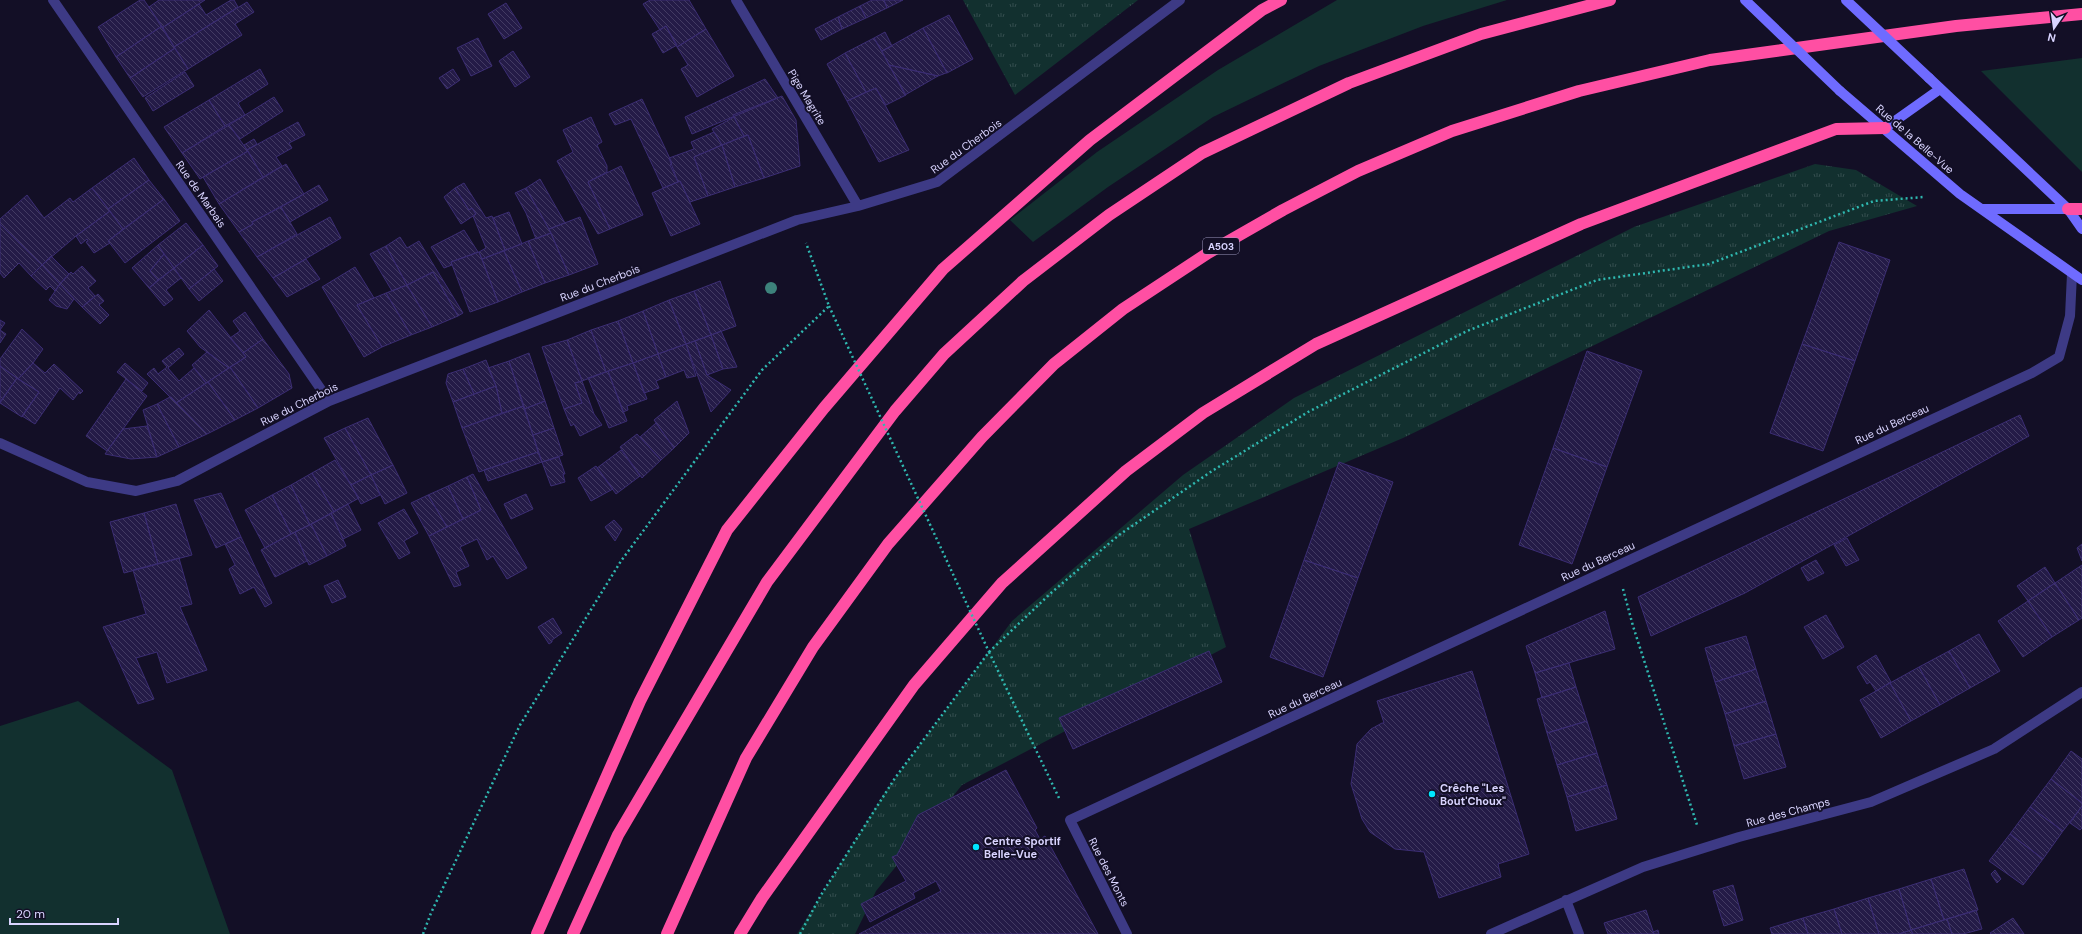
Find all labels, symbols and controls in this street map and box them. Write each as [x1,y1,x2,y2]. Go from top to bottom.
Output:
north arrow [2034,8,2074,48]
text: N [2046,30,2057,45]
street label: Pige Magrite [785,67,829,127]
street label: Rue de la Belle-Vue [1873,101,1957,177]
street label: Rue du Cherbois [928,116,1004,176]
street label: Rue de Marbais [173,158,229,230]
road number: A503 [1203,238,1239,254]
street label: Rue du Cherbois [558,261,642,305]
street label: Rue du Cherbois [258,379,340,429]
street label: Rue du Berceau [1853,401,1931,447]
street label: Rue du Berceau [1559,538,1637,584]
street label: Rue du Berceau [1266,675,1344,721]
place label: Crêche "Les Bout'Choux" [1440,781,1506,808]
marker: Crêche "Les Bout'Choux" [1427,789,1437,799]
street label: Rue des Champs [1745,794,1831,830]
place label: Centre Sportif Belle-Vue [984,834,1061,861]
street label: Rue des Monts [1086,835,1132,909]
marker: Centre Sportif Belle-Vue [971,842,981,852]
scale bar [10,900,118,926]
text: 20 m [16,906,45,922]

